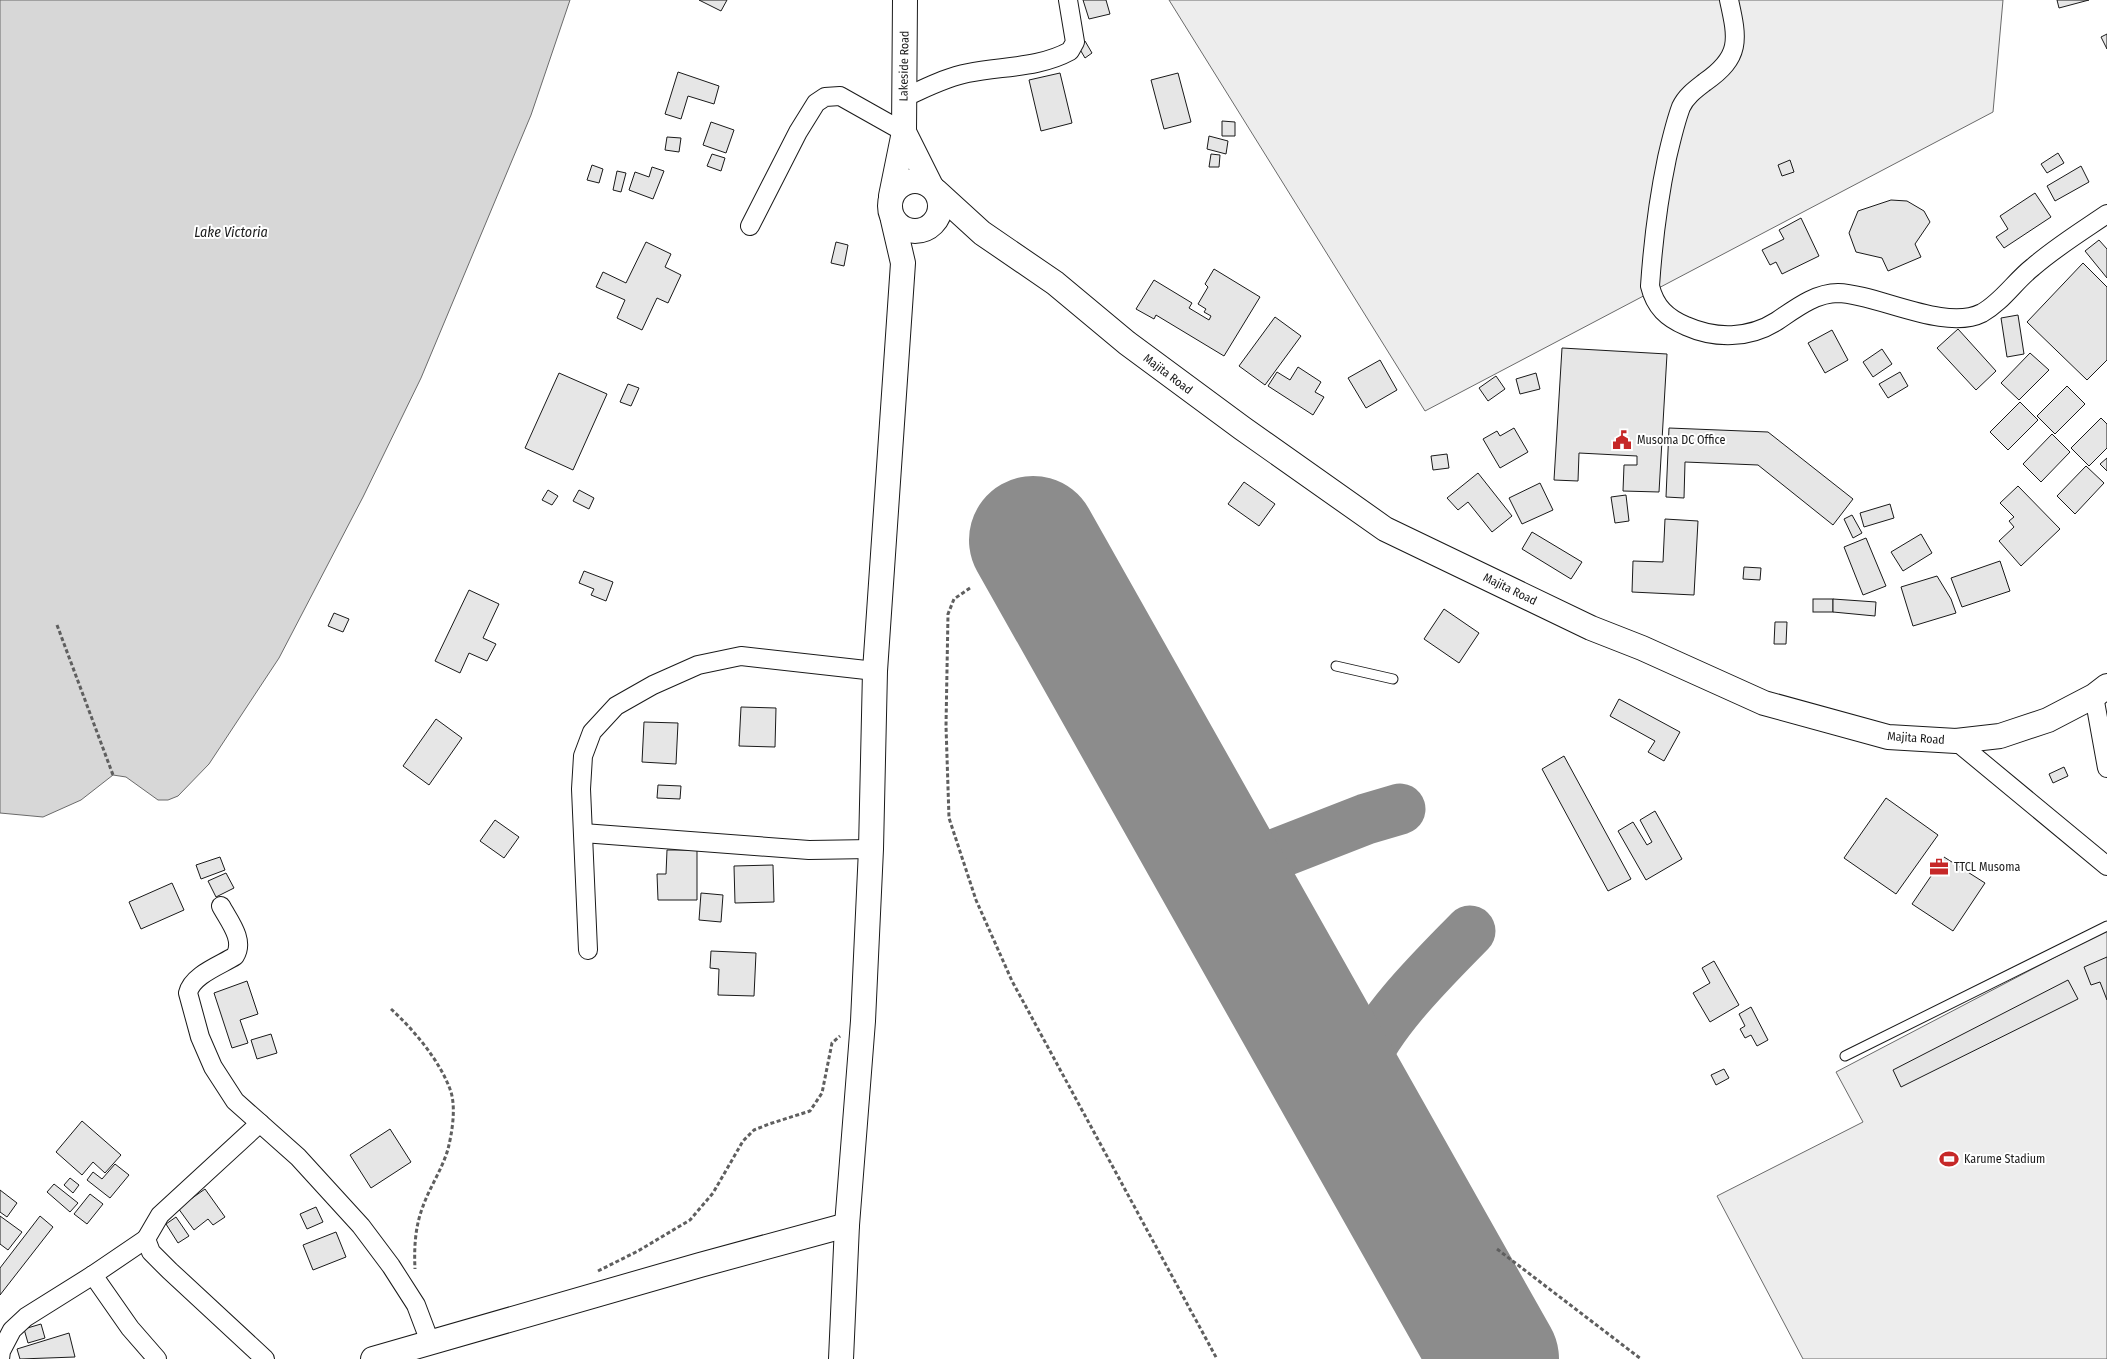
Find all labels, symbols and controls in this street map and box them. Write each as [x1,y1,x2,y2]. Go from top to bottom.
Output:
street label: Lakeside Road [896,31,912,101]
water label: Lake Victoria [194,224,268,241]
street label: Majita Road [1141,351,1195,397]
public building icon: Musoma DC Office [1611,429,1633,451]
place label: Musoma DC Office [1637,433,1725,447]
street label: Majita Road [1481,570,1539,608]
street label: Majita Road [1887,729,1945,747]
office icon: TTCL Musoma [1928,856,1950,878]
place label: TTCL Musoma [1954,860,2020,874]
sports icon: Karume Stadium [1938,1148,1960,1170]
place label: Karume Stadium [1964,1152,2045,1166]

